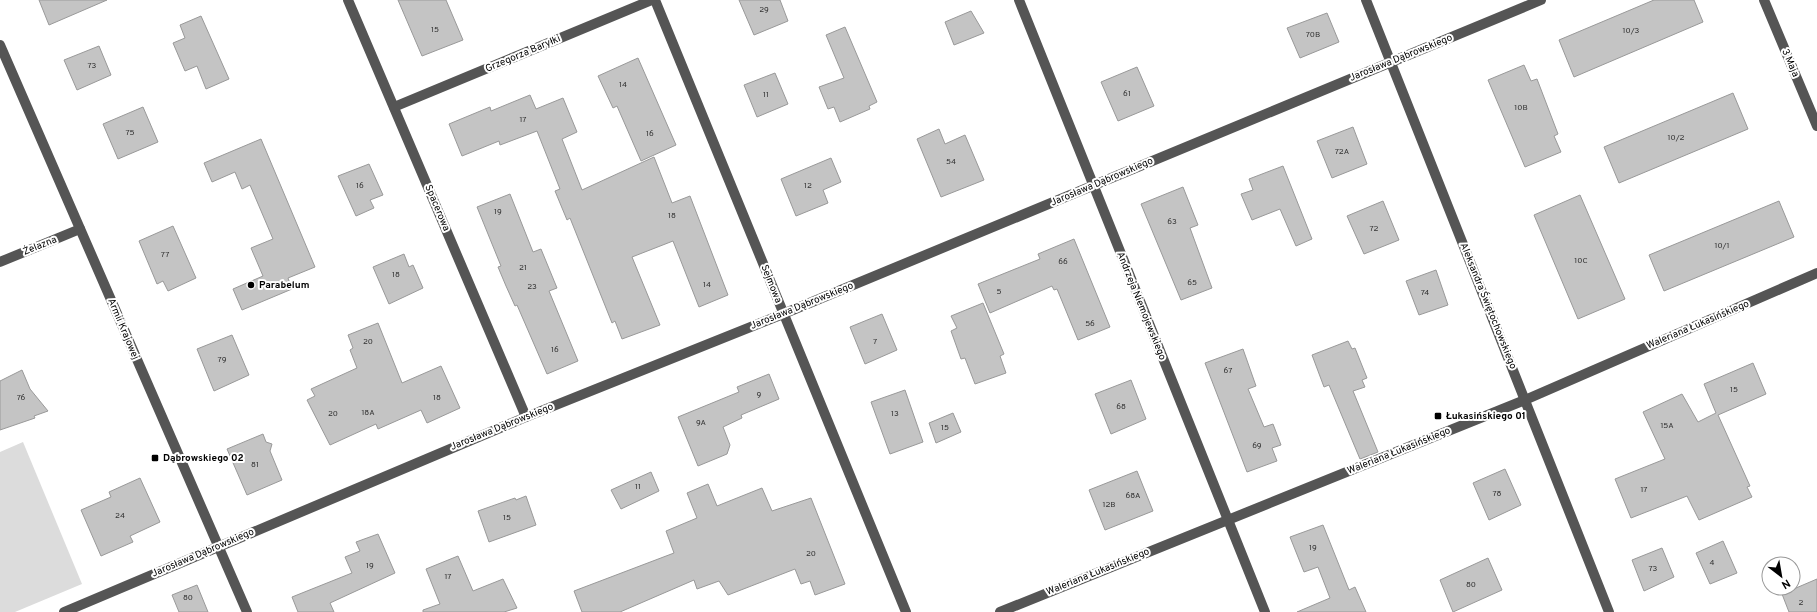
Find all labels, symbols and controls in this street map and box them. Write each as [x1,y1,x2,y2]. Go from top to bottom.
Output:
house number: 29 [759,5,769,15]
house number: 15 [431,25,439,35]
house number: 10/3 [1623,26,1640,36]
house number: 70B [1306,30,1320,40]
street label: Jarosława Dąbrowskiego [1348,31,1455,85]
street label: Grzegorza Baryłki [483,32,563,76]
street label: 3 Maja [1778,47,1802,79]
house number: 73 [88,61,97,71]
house number: 14 [619,80,627,90]
house number: 61 [1123,89,1131,99]
house number: 11 [763,90,769,100]
house number: 10B [1514,103,1528,113]
house number: 17 [519,115,527,125]
house number: 75 [125,128,135,138]
house number: 16 [646,129,654,139]
house number: 10/2 [1668,133,1685,143]
house number: 72A [1335,147,1350,157]
street label: Jarosława Dąbrowskiego [1049,154,1156,209]
house number: 54 [946,157,956,167]
house number: 16 [356,181,364,191]
house number: 12 [804,181,812,191]
street label: Spacerowa [421,183,453,233]
house number: 19 [494,207,502,217]
house number: 18 [668,211,676,221]
house number: 63 [1167,217,1177,227]
house number: 72 [1370,224,1379,234]
street label: Żelazna [21,233,59,259]
street label: Aleksandra Świętochowskiego [1457,241,1520,372]
house number: 10/1 [1714,241,1730,251]
house number: 77 [161,250,169,260]
street label: Andrzeja Niemojewskiego [1113,250,1169,363]
house number: 10C [1574,256,1588,266]
house number: 66 [1058,257,1068,267]
house number: 21 [519,263,527,273]
street label: Sejmowa [757,263,785,305]
house number: 18 [392,270,400,280]
house number: 65 [1187,278,1197,288]
place label: Parabelum [259,279,310,292]
street label: Jarosława Dąbrowskiego [749,279,856,333]
marker: Parabelum [246,280,256,290]
house number: 14 [703,280,711,290]
house number: 23 [527,282,537,292]
house number: 5 [997,287,1002,297]
house number: 74 [1421,288,1429,298]
street label: Armii Krajowej [104,296,142,362]
street label: Waleriana Łukasińskiego [1645,297,1752,353]
house number: 56 [1085,319,1095,329]
house number: 20 [363,337,373,347]
house number: 7 [873,337,877,347]
house number: 16 [551,345,559,355]
house number: 79 [218,355,227,365]
house number: 67 [1224,366,1232,376]
house number: 15 [1730,385,1738,395]
house number: 9 [757,390,762,400]
house number: 76 [17,393,25,403]
house number: 18 [433,393,441,403]
street label: Jarosława Dąbrowskiego [449,400,556,454]
house number: 68 [1116,402,1126,412]
house number: 18A [361,408,375,418]
house number: 20 [328,409,338,419]
house number: 13 [891,409,899,419]
place label: Łukasińskiego 01 [1446,410,1526,423]
marker: Łukasińskiego 01 [1433,411,1443,421]
house number: 9A [696,418,707,428]
house number: 15A [1660,421,1674,431]
house number: 15 [941,423,949,433]
street label: Waleriana Łukasińskiego [1345,424,1453,478]
house number: 69 [1252,441,1262,451]
place label: Dąbrowskiego 02 [163,452,244,465]
marker: Dąbrowskiego 02 [150,453,160,463]
house number: 81 [251,460,259,470]
house number: 11 [635,482,641,492]
house number: 17 [1640,485,1648,495]
house number: 78 [1493,489,1502,499]
house number: 68A [1125,491,1141,501]
house number: 12B [1102,500,1116,510]
house number: 24 [115,511,125,521]
house number: 15 [503,513,511,523]
street label: Jarosława Dąbrowskiego [150,525,257,580]
house number: 19 [1309,543,1317,553]
street label: Waleriana Łukasińskiego [1044,545,1152,599]
house number: 20 [806,549,816,559]
north arrow [1761,556,1801,596]
house number: 4 [1710,558,1715,568]
house number: 19 [366,561,374,571]
house number: 73 [1649,564,1658,574]
house number: 17 [444,572,452,582]
text: N [1779,576,1793,592]
house number: 80 [1466,580,1476,590]
house number: 80 [183,593,193,603]
house number: 2 [1799,598,1804,608]

